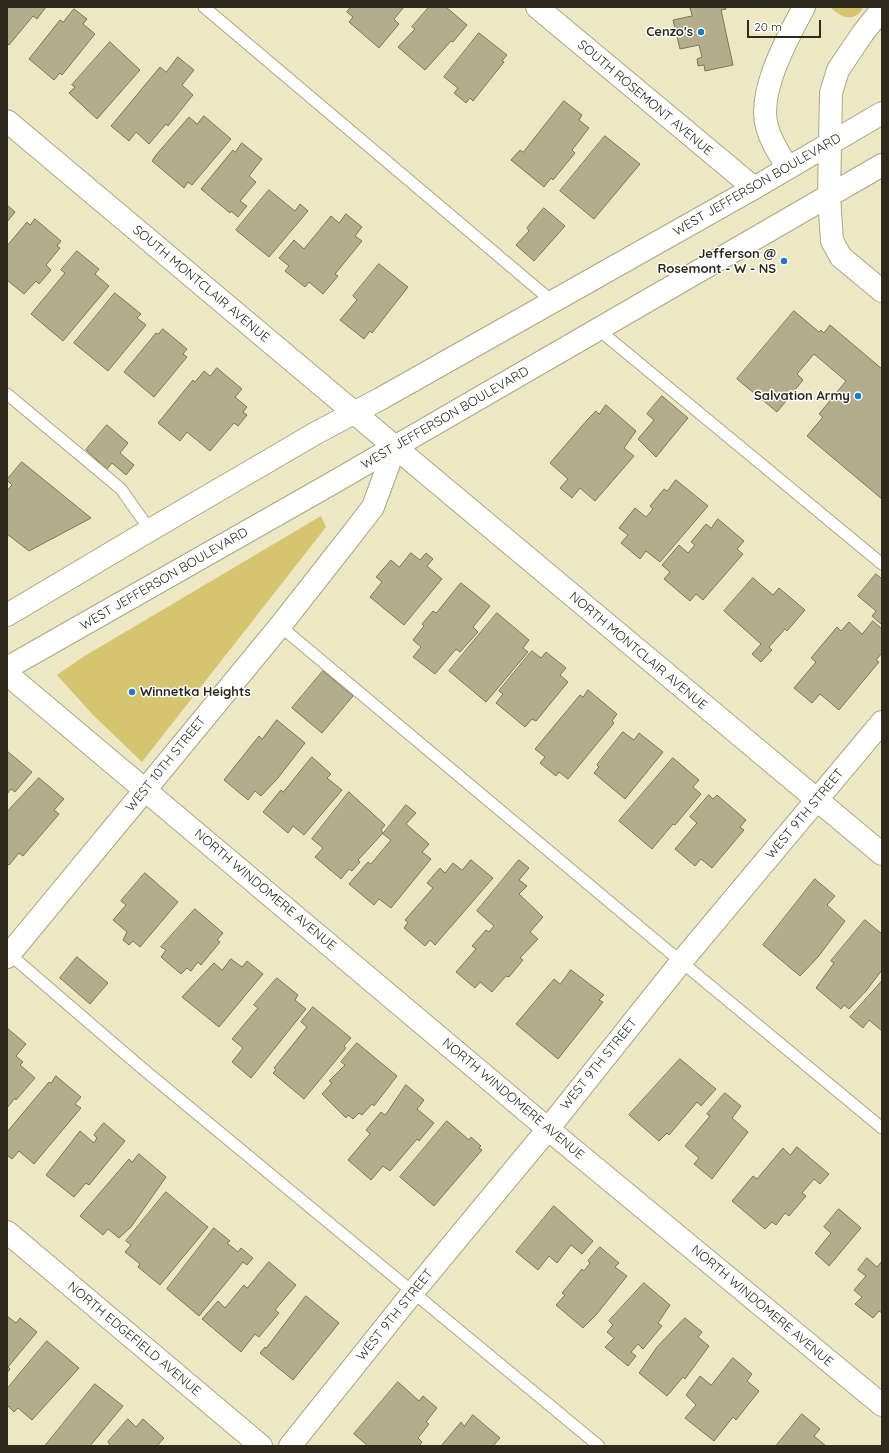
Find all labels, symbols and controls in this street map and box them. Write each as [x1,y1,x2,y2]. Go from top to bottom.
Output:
scale bar [749,12,823,38]
text: 20 m [754,19,782,34]
place label: Cenzo's [646,24,693,40]
marker: Cenzo's [696,27,706,37]
street label: SOUTH ROSEMONT AVENUE [574,37,716,159]
street label: WEST JEFFERSON BOULEVARD [670,130,844,240]
street label: SOUTH MONTCLAIR AVENUE [129,222,273,346]
place label: Jefferson @ Rosemont - W - NS [657,246,776,277]
marker: Jefferson @ Rosemont - W - NS [779,256,789,266]
street label: WEST JEFFERSON BOULEVARD [358,363,532,473]
place label: Salvation Army [754,388,850,404]
marker: Salvation Army [853,391,863,401]
street label: WEST JEFFERSON BOULEVARD [77,524,251,634]
street label: NORTH MONTCLAIR AVENUE [566,589,710,713]
place label: Winnetka Heights [140,684,251,700]
marker: Winnetka Heights [127,687,137,697]
street label: WEST 10TH STREET [123,713,209,815]
street label: WEST 9TH STREET [763,766,847,862]
street label: NORTH WINDOMERE AVENUE [191,826,339,954]
street label: WEST 9TH STREET [557,1015,641,1113]
street label: NORTH WINDOMERE AVENUE [439,1035,587,1163]
street label: NORTH WINDOMERE AVENUE [688,1242,836,1370]
street label: WEST 9TH STREET [353,1266,437,1364]
street label: NORTH EDGEFIELD AVENUE [64,1279,204,1399]

